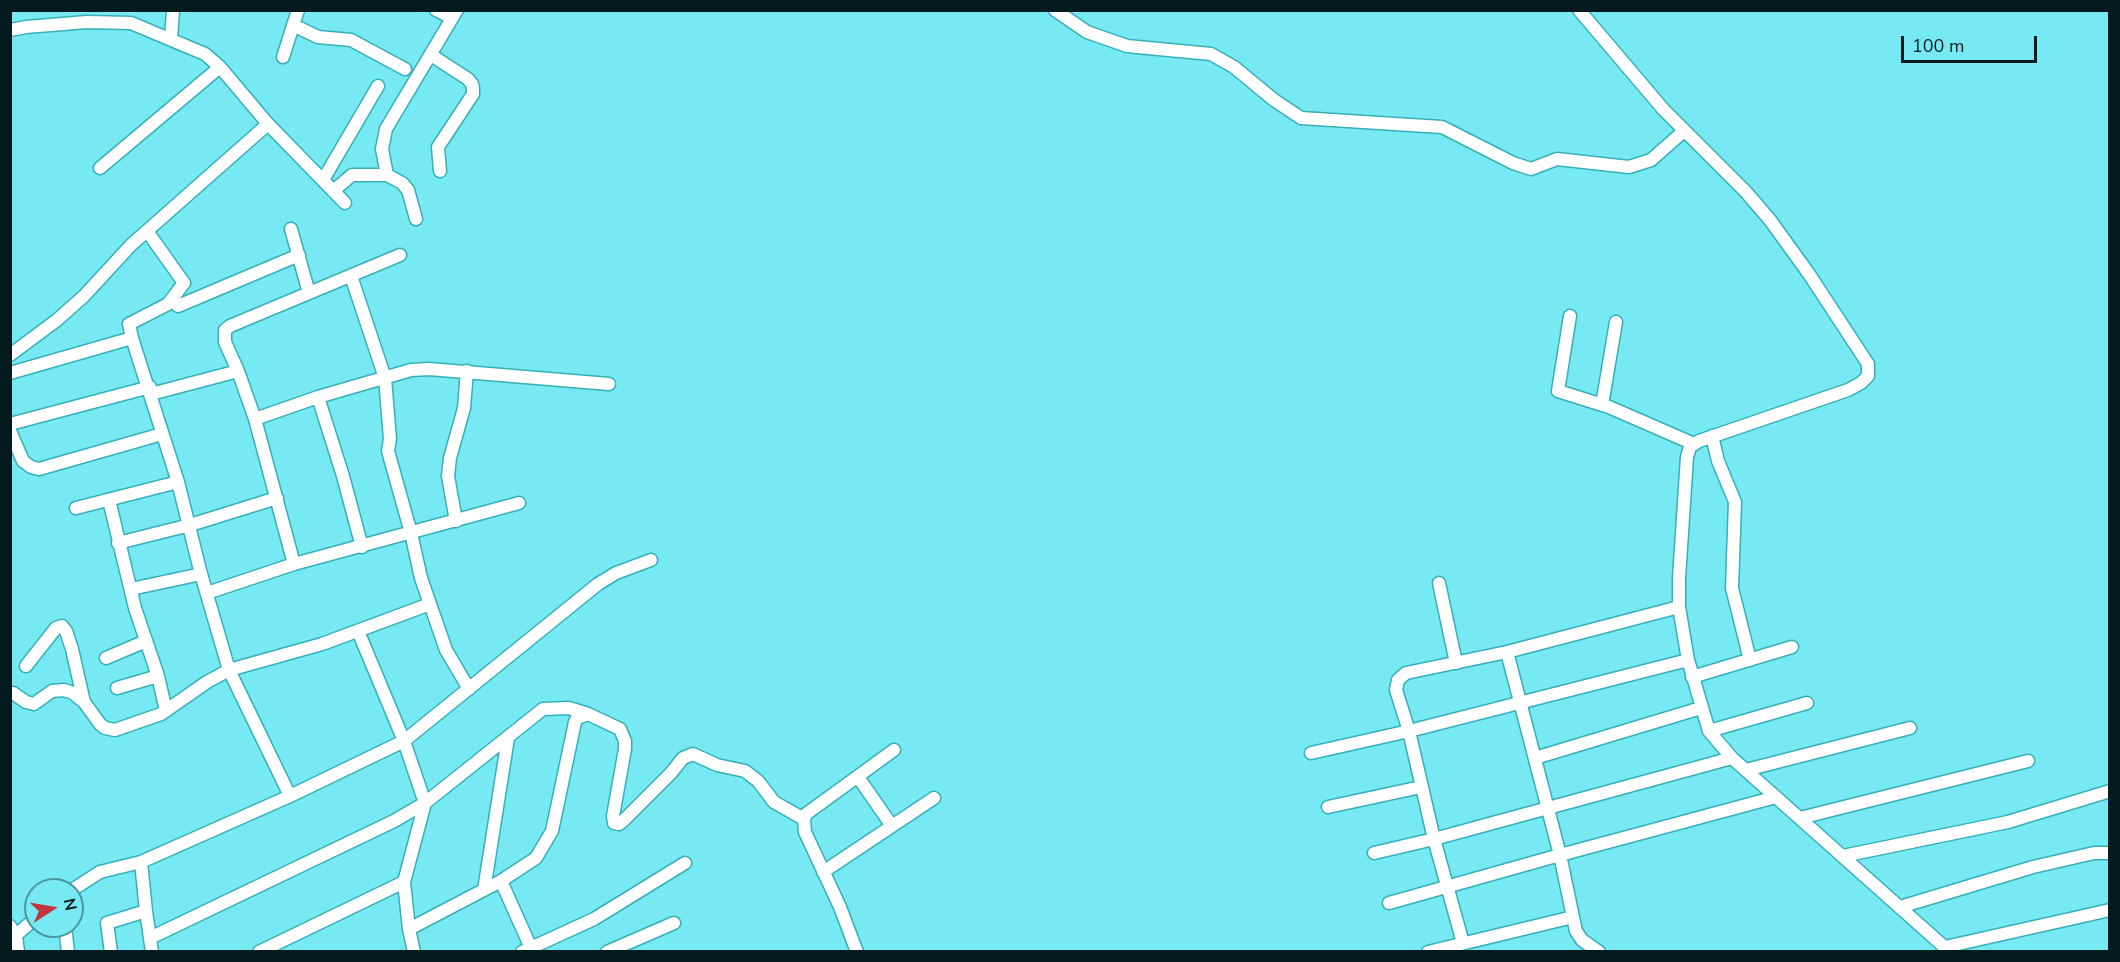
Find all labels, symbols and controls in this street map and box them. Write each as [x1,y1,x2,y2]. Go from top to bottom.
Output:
scale bar [1904,24,2040,62]
text: 100 m [1912,34,1964,58]
north arrow [24,878,84,938]
text: N [58,897,82,913]

